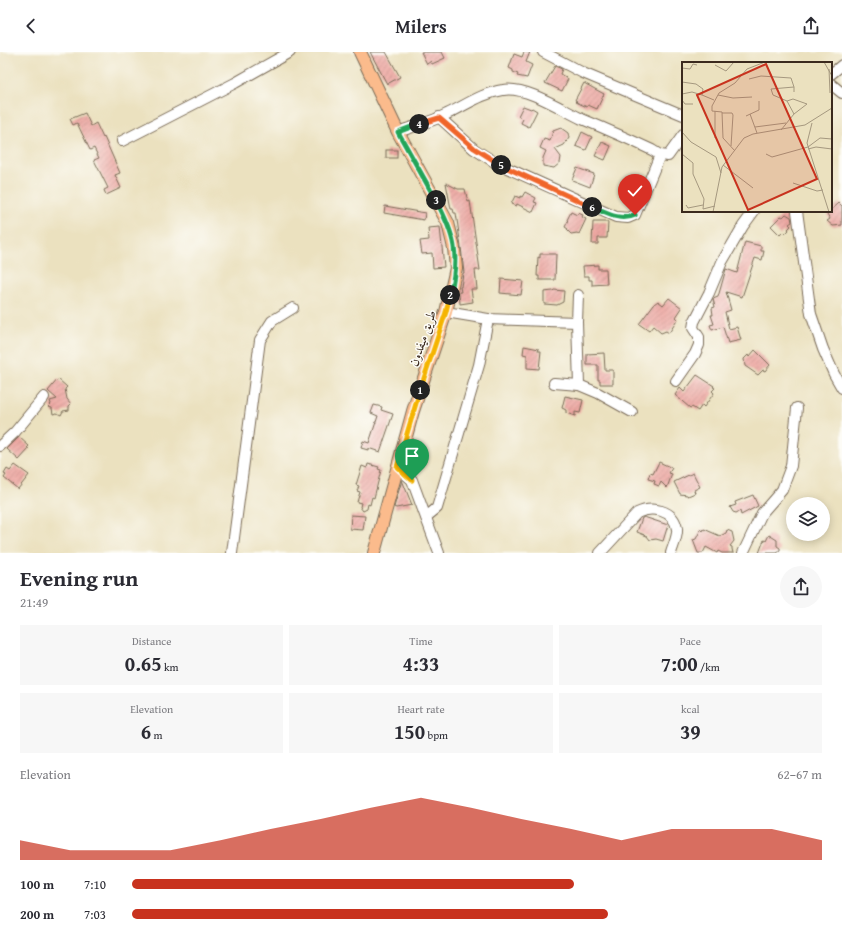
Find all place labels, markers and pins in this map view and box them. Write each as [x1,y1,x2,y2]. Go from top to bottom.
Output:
pin: 4 [409,114,429,134]
pin: 5 [491,155,511,175]
pin [618,174,652,215]
pin: 3 [426,190,446,210]
pin: 6 [582,197,602,217]
pin: 2 [440,285,460,305]
pin: 1 [410,380,430,400]
pin [395,439,429,480]

